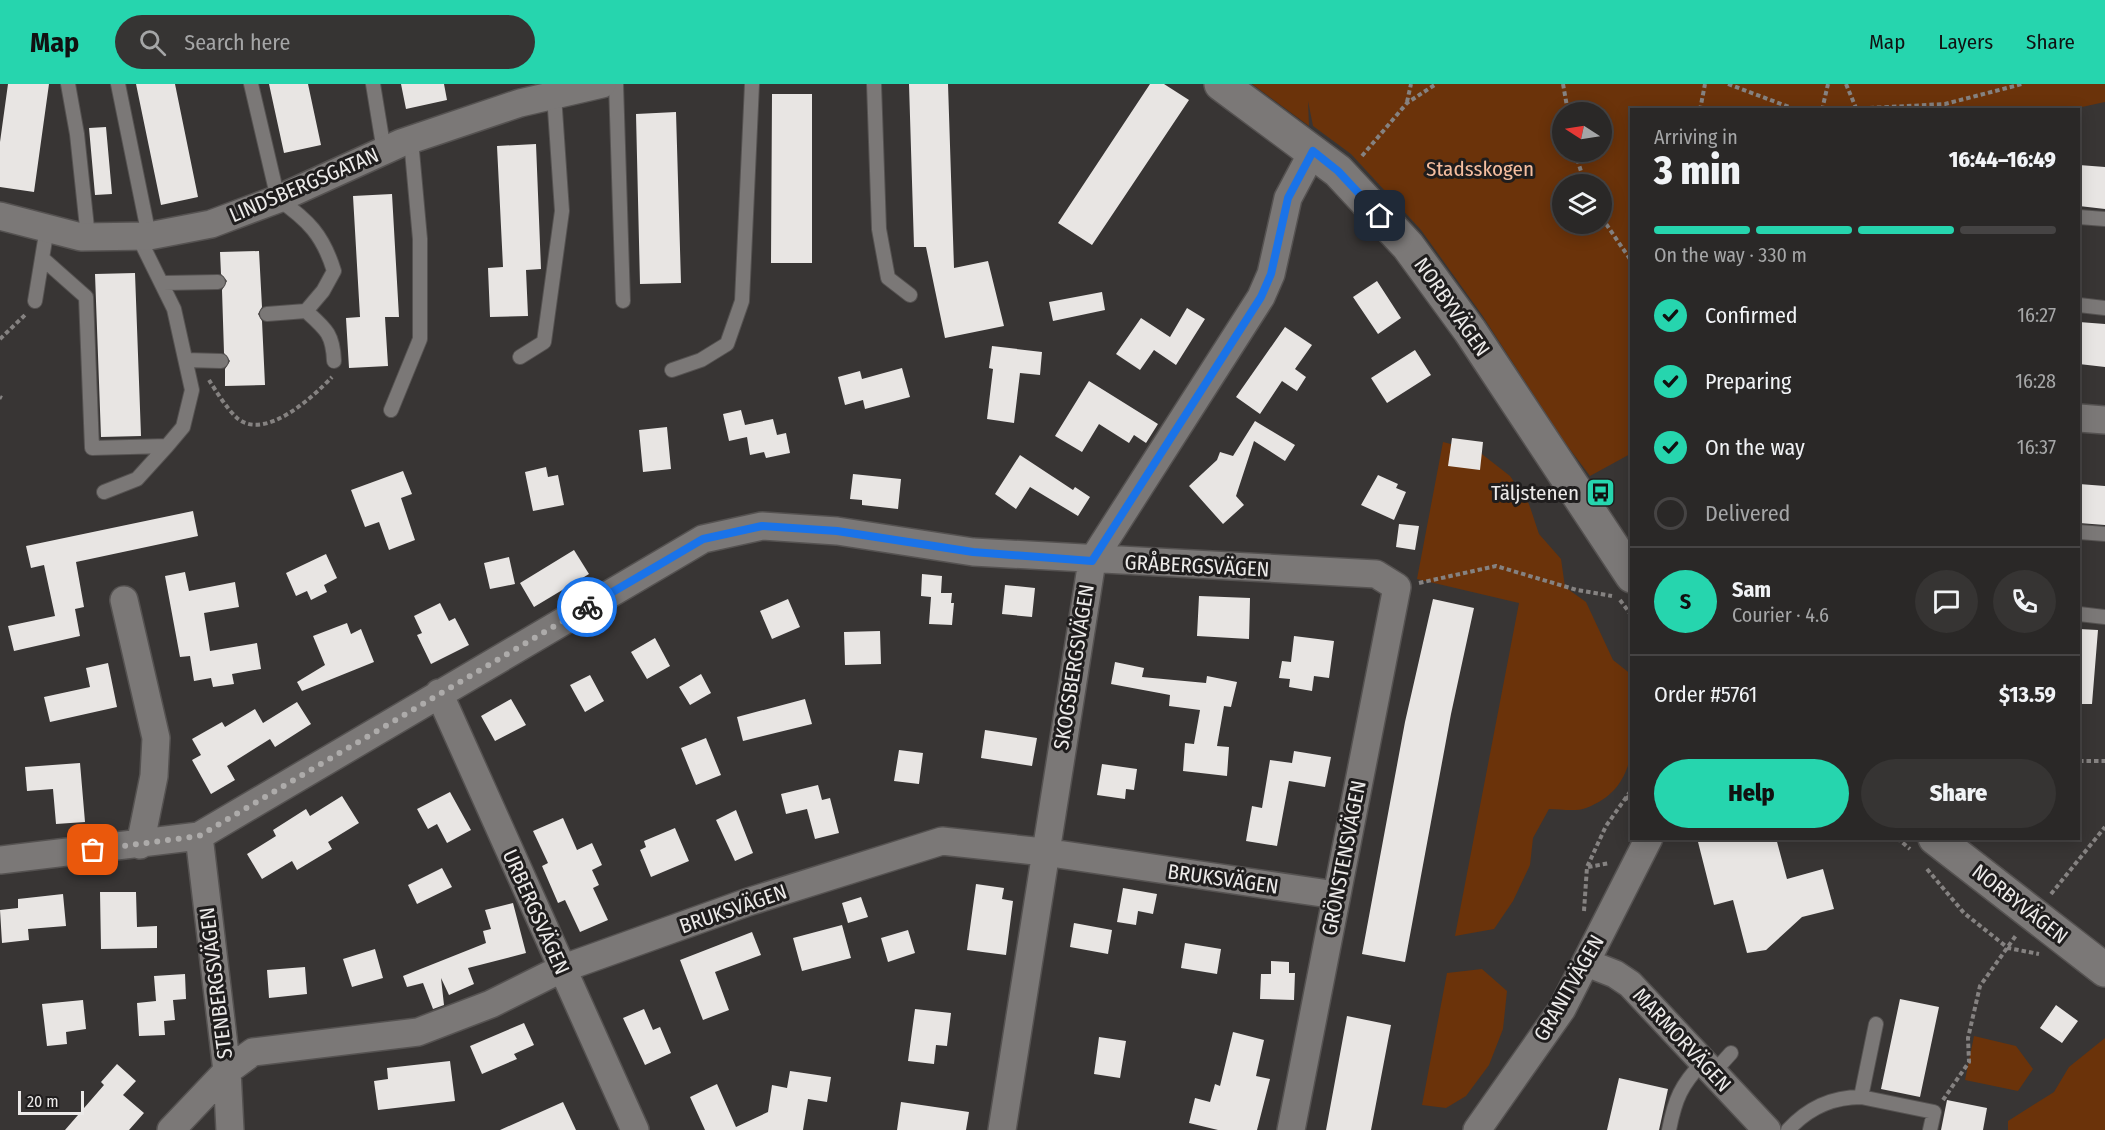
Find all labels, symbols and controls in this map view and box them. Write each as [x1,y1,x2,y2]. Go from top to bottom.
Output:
search box [115,15,535,69]
text: Map [30,26,79,59]
icon: search [136,26,169,59]
text: Search here [184,29,290,56]
text: Map [1869,29,1905,55]
text: Layers [1938,29,1993,55]
text: Share [2026,29,2075,55]
north arrow [1552,102,1612,162]
map controls [1552,102,1612,234]
text: Arriving in [1654,125,1738,149]
street label: LINDSBERGSGATAN [225,142,383,228]
text: 16:44–16:49 [1949,146,2056,173]
text: 3 min [1654,148,1741,194]
park label: Stadsskogen [1426,156,1534,182]
button: layers [1552,174,1612,234]
pin [1354,190,1405,241]
icon: home [1363,199,1396,232]
text: On the way · 330 m [1654,243,1807,267]
street label: NORBYVÄGEN [1408,253,1496,361]
icon: check [1654,299,1687,332]
text: Confirmed [1705,302,1798,329]
text: 16:27 [2017,303,2056,327]
icon: check [1654,365,1687,398]
text: Preparing [1705,368,1791,395]
text: 16:28 [2015,369,2056,393]
icon: check [1654,431,1687,464]
text: On the way [1705,434,1805,461]
text: 16:37 [2017,435,2056,459]
bus stop icon: Täljstenen [1584,477,1616,509]
place label: Täljstenen [1491,480,1579,506]
text: Delivered [1705,500,1790,527]
street label: GRÅBERGSVÄGEN [1124,549,1270,583]
button: chat [1915,570,1978,633]
button: phone [1993,570,2056,633]
text: Sam [1732,576,1771,603]
courier [557,577,617,637]
street label: SKOGSBERGSVÄGEN [1048,582,1100,752]
text: S [1680,588,1691,615]
icon: bike [571,591,604,624]
text: Courier · 4.6 [1732,603,1829,627]
text: Order #5761 [1654,681,1757,708]
text: $13.59 [1999,681,2056,708]
button: Help [1654,759,1849,828]
button: Share [1861,759,2056,828]
street label: GRÖNSTENSVÄGEN [1316,778,1372,938]
pin [67,824,118,875]
icon: bag [76,833,109,866]
street label: URBERGSVÄGEN [497,845,575,979]
street label: BRUKSVÄGEN [1166,858,1280,900]
street label: NORBYVÄGEN [1967,858,2073,950]
street label: BRUKSVÄGEN [676,878,790,940]
street label: STENBERGSVÄGEN [194,906,238,1060]
street label: GRANITVÄGEN [1528,930,1610,1046]
street label: MARMORVÄGEN [1627,983,1737,1097]
scale bar [18,1088,84,1116]
text: 20 m [27,1092,58,1111]

